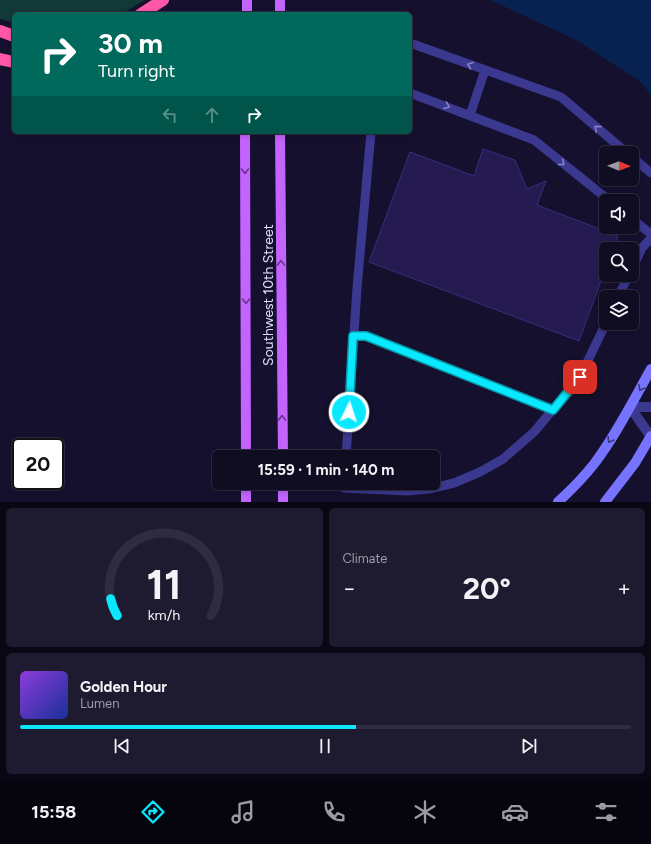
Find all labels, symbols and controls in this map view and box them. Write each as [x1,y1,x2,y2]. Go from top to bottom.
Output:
text: 30 m [98,26,163,60]
icon: right [32,28,84,80]
text: Turn right [98,60,175,82]
one-way arrow [467,61,474,69]
one-way arrow [443,102,450,110]
icon: left [159,104,181,126]
icon: ahead [201,104,223,126]
icon: right [243,104,265,126]
one-way arrow [595,125,602,132]
north arrow [599,146,639,186]
map controls [599,146,639,330]
one-way arrow [558,158,565,165]
one-way arrow [241,168,250,174]
button: sound [599,194,639,234]
street label: Southwest 10th Street [260,224,277,366]
button: search [599,242,639,282]
one-way arrow [277,260,285,266]
button: layers [599,290,639,330]
one-way arrow [242,298,250,304]
pin [563,360,597,394]
icon: arrive [569,366,591,388]
one-way arrow [638,384,645,391]
position arrow [328,391,370,433]
one-way arrow [278,415,286,421]
one-way arrow [607,436,614,443]
speed limit sign: 20 [12,438,64,490]
text: 15:59 · 1 min · 140 m [258,461,394,479]
text: Climate [343,551,387,566]
text: 11 [147,558,182,608]
text: 20° [463,570,511,607]
text: − [343,575,356,602]
text: + [617,575,631,602]
text: km/h [148,605,181,623]
text: Golden Hour [80,678,167,696]
text: Lumen [80,696,119,711]
icon: previous [111,735,133,757]
icon: pause [314,735,336,757]
icon: next [518,735,540,757]
icon: directions [139,798,167,826]
icon: music [229,798,257,826]
icon: phone [320,798,348,826]
icon: climate [411,798,439,826]
icon: car [501,798,529,826]
icon: filters [592,798,620,826]
text: 15:58 [31,801,76,823]

